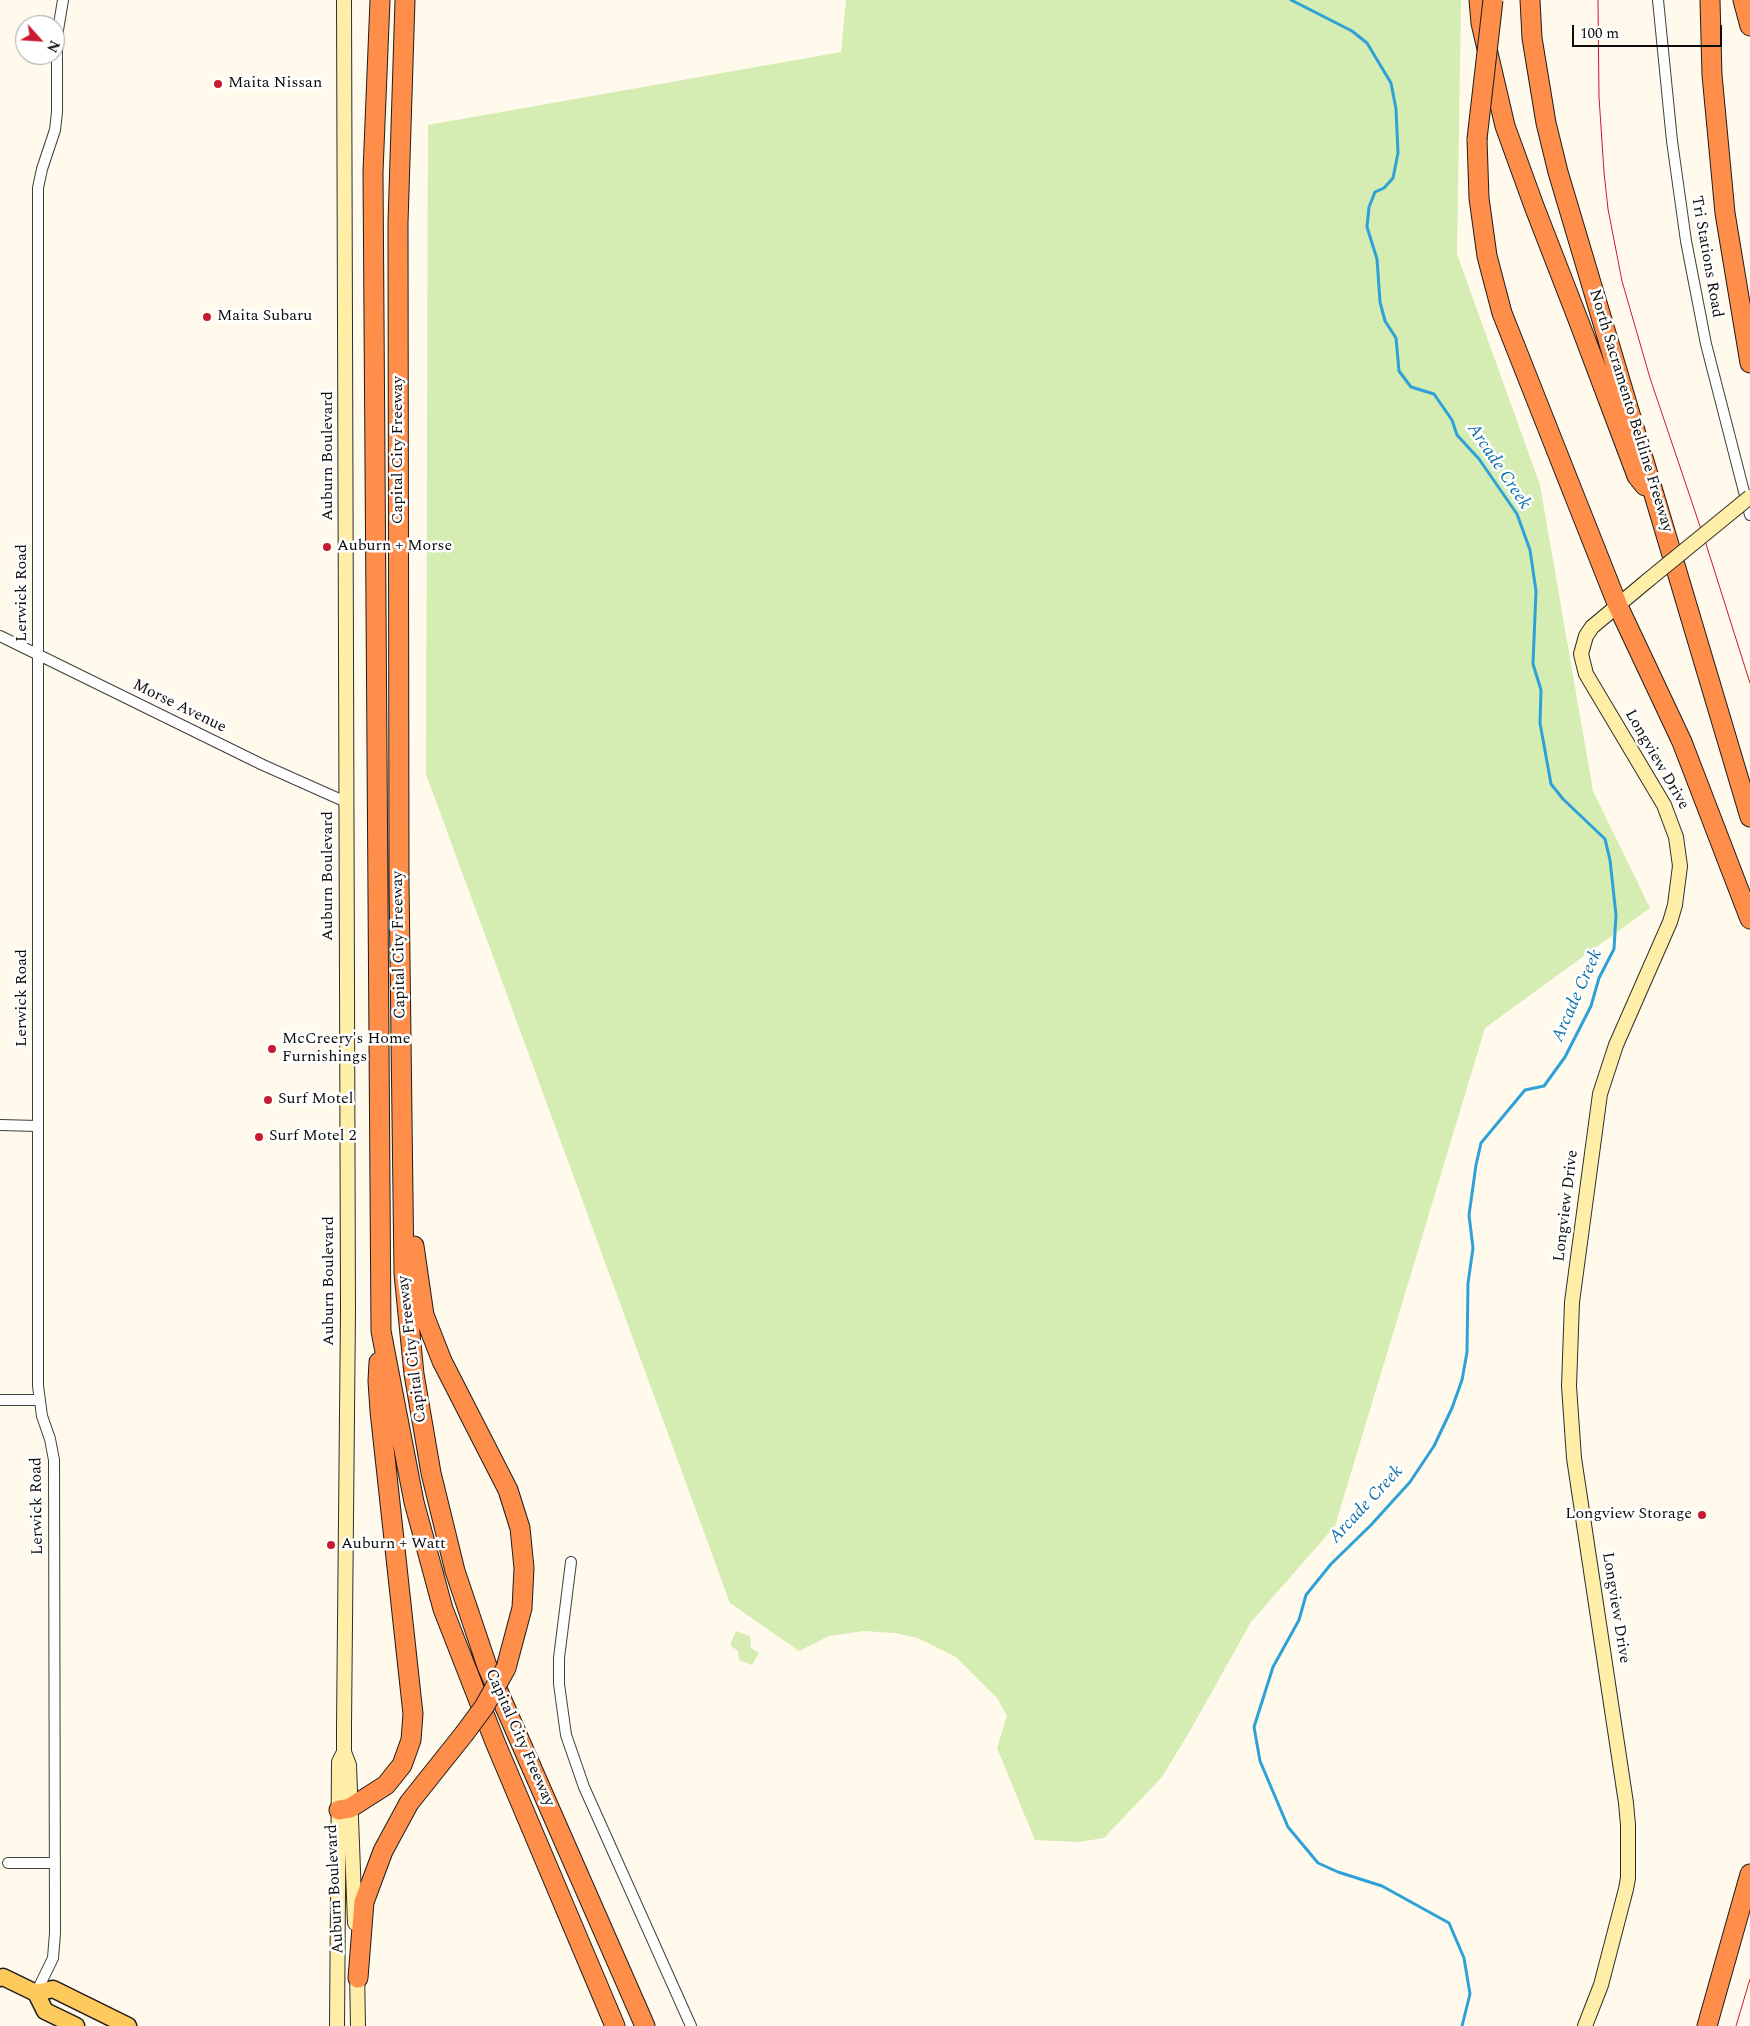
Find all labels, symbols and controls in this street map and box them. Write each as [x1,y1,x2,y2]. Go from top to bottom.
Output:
north arrow [15,15,65,65]
scale bar [1575,15,1725,47]
text: 100 m [1580,22,1619,45]
text: N [41,37,65,56]
place label: Maita Nissan [228,74,322,94]
marker: Maita Nissan [212,78,224,90]
street label: Tri Stations Road [1686,195,1726,319]
street label: North Sacramento Beltline Freeway [1584,287,1676,535]
place label: Maita Subaru [217,307,312,327]
marker: Maita Subaru [201,311,213,323]
street label: Capital City Freeway [389,376,409,524]
street label: Auburn Boulevard [319,391,339,521]
water label: Arcade Creek [1461,420,1535,514]
place label: Auburn + Morse [337,537,452,557]
marker: Auburn + Morse [321,541,333,553]
street label: Lerwick Road [13,544,33,642]
street label: Morse Avenue [129,676,229,738]
street label: Longview Drive [1620,707,1692,813]
street label: Auburn Boulevard [319,811,339,941]
street label: Capital City Freeway [389,871,411,1019]
water label: Arcade Creek [1548,946,1608,1046]
street label: Lerwick Road [13,949,33,1047]
place label: McCreery's Home Furnishings [282,1030,411,1068]
marker: McCreery's Home Furnishings [266,1043,278,1055]
place label: Surf Motel [278,1090,354,1110]
marker: Surf Motel [262,1094,274,1106]
place label: Surf Motel 2 [269,1127,357,1147]
marker: Surf Motel 2 [253,1131,265,1143]
street label: Longview Drive [1551,1149,1583,1263]
street label: Auburn Boulevard [320,1216,340,1346]
street label: Capital City Freeway [394,1274,432,1424]
street label: Lerwick Road [28,1457,48,1555]
water label: Arcade Creek [1325,1462,1409,1548]
place label: Longview Storage [1565,1505,1692,1525]
marker: Longview Storage [1696,1509,1708,1521]
place label: Auburn + Watt [341,1535,446,1555]
marker: Auburn + Watt [325,1539,337,1551]
street label: Longview Drive [1597,1551,1633,1665]
street label: Capital City Freeway [480,1666,558,1810]
street label: Auburn Boulevard [323,1824,349,1954]

